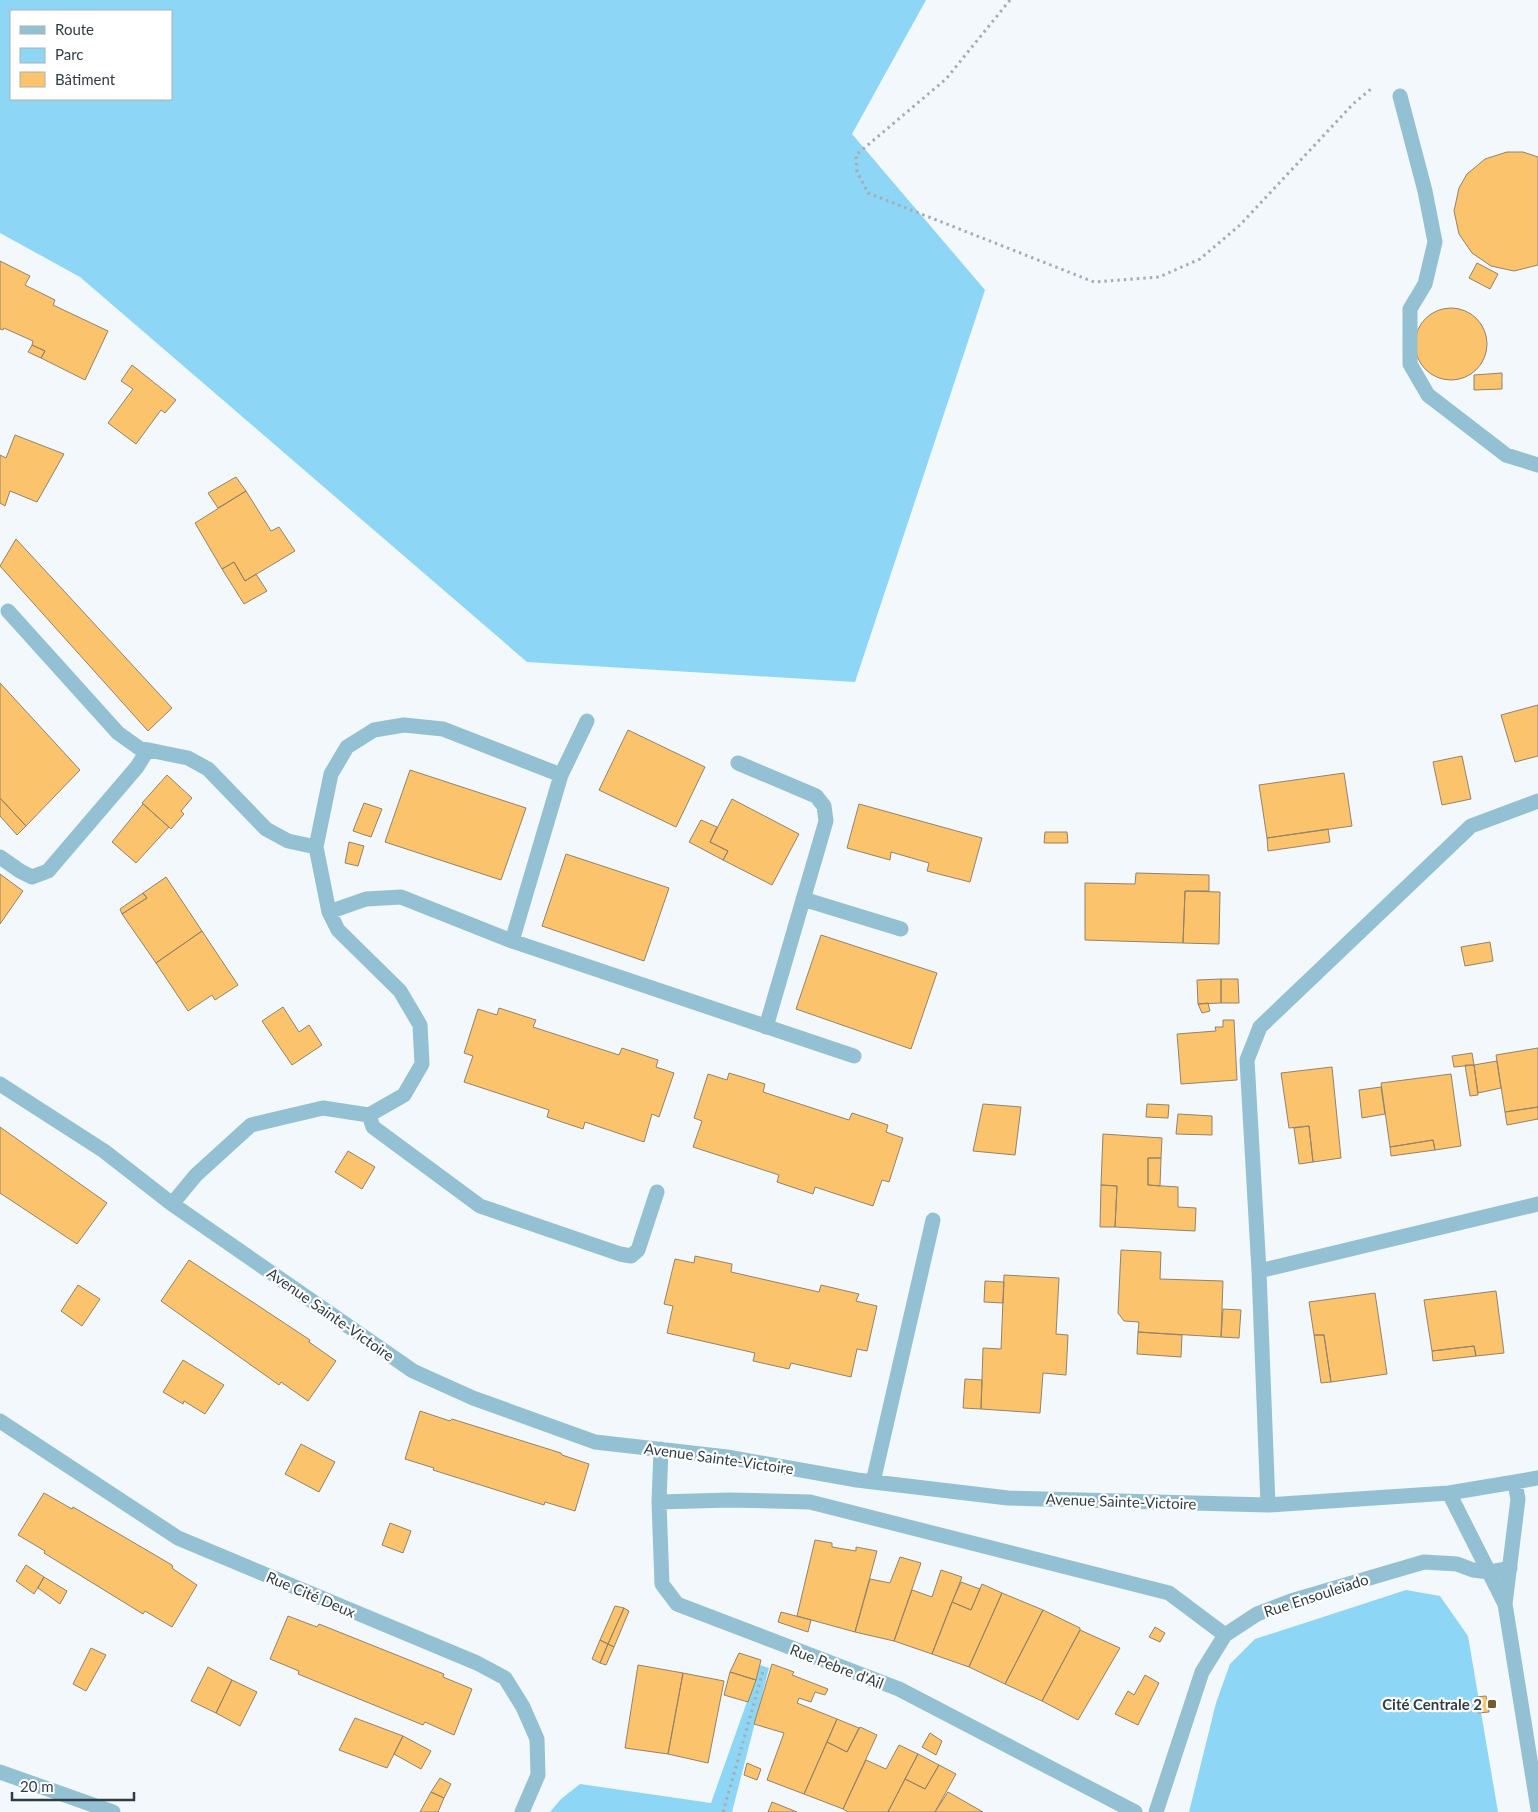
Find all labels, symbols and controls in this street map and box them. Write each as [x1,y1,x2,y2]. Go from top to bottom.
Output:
legend [10,10,172,100]
text: Route [55,20,94,38]
text: Parc [55,45,84,63]
text: Bâtiment [55,70,116,88]
street label: Avenue Sainte-Victoire [264,1263,398,1365]
street label: Avenue Sainte-Victoire [643,1439,795,1477]
street label: Avenue Sainte-Victoire [1045,1489,1197,1513]
street label: Rue Cité Deux [264,1567,359,1621]
street label: Rue Ensouleïado [1261,1570,1371,1620]
street label: Rue Pebre d'Ail [788,1640,886,1692]
place label: Cité Centrale 2 [1382,1695,1482,1713]
marker: Cité Centrale 2 [1486,1698,1498,1710]
scale bar [12,1770,135,1802]
text: 20 m [20,1777,54,1795]

